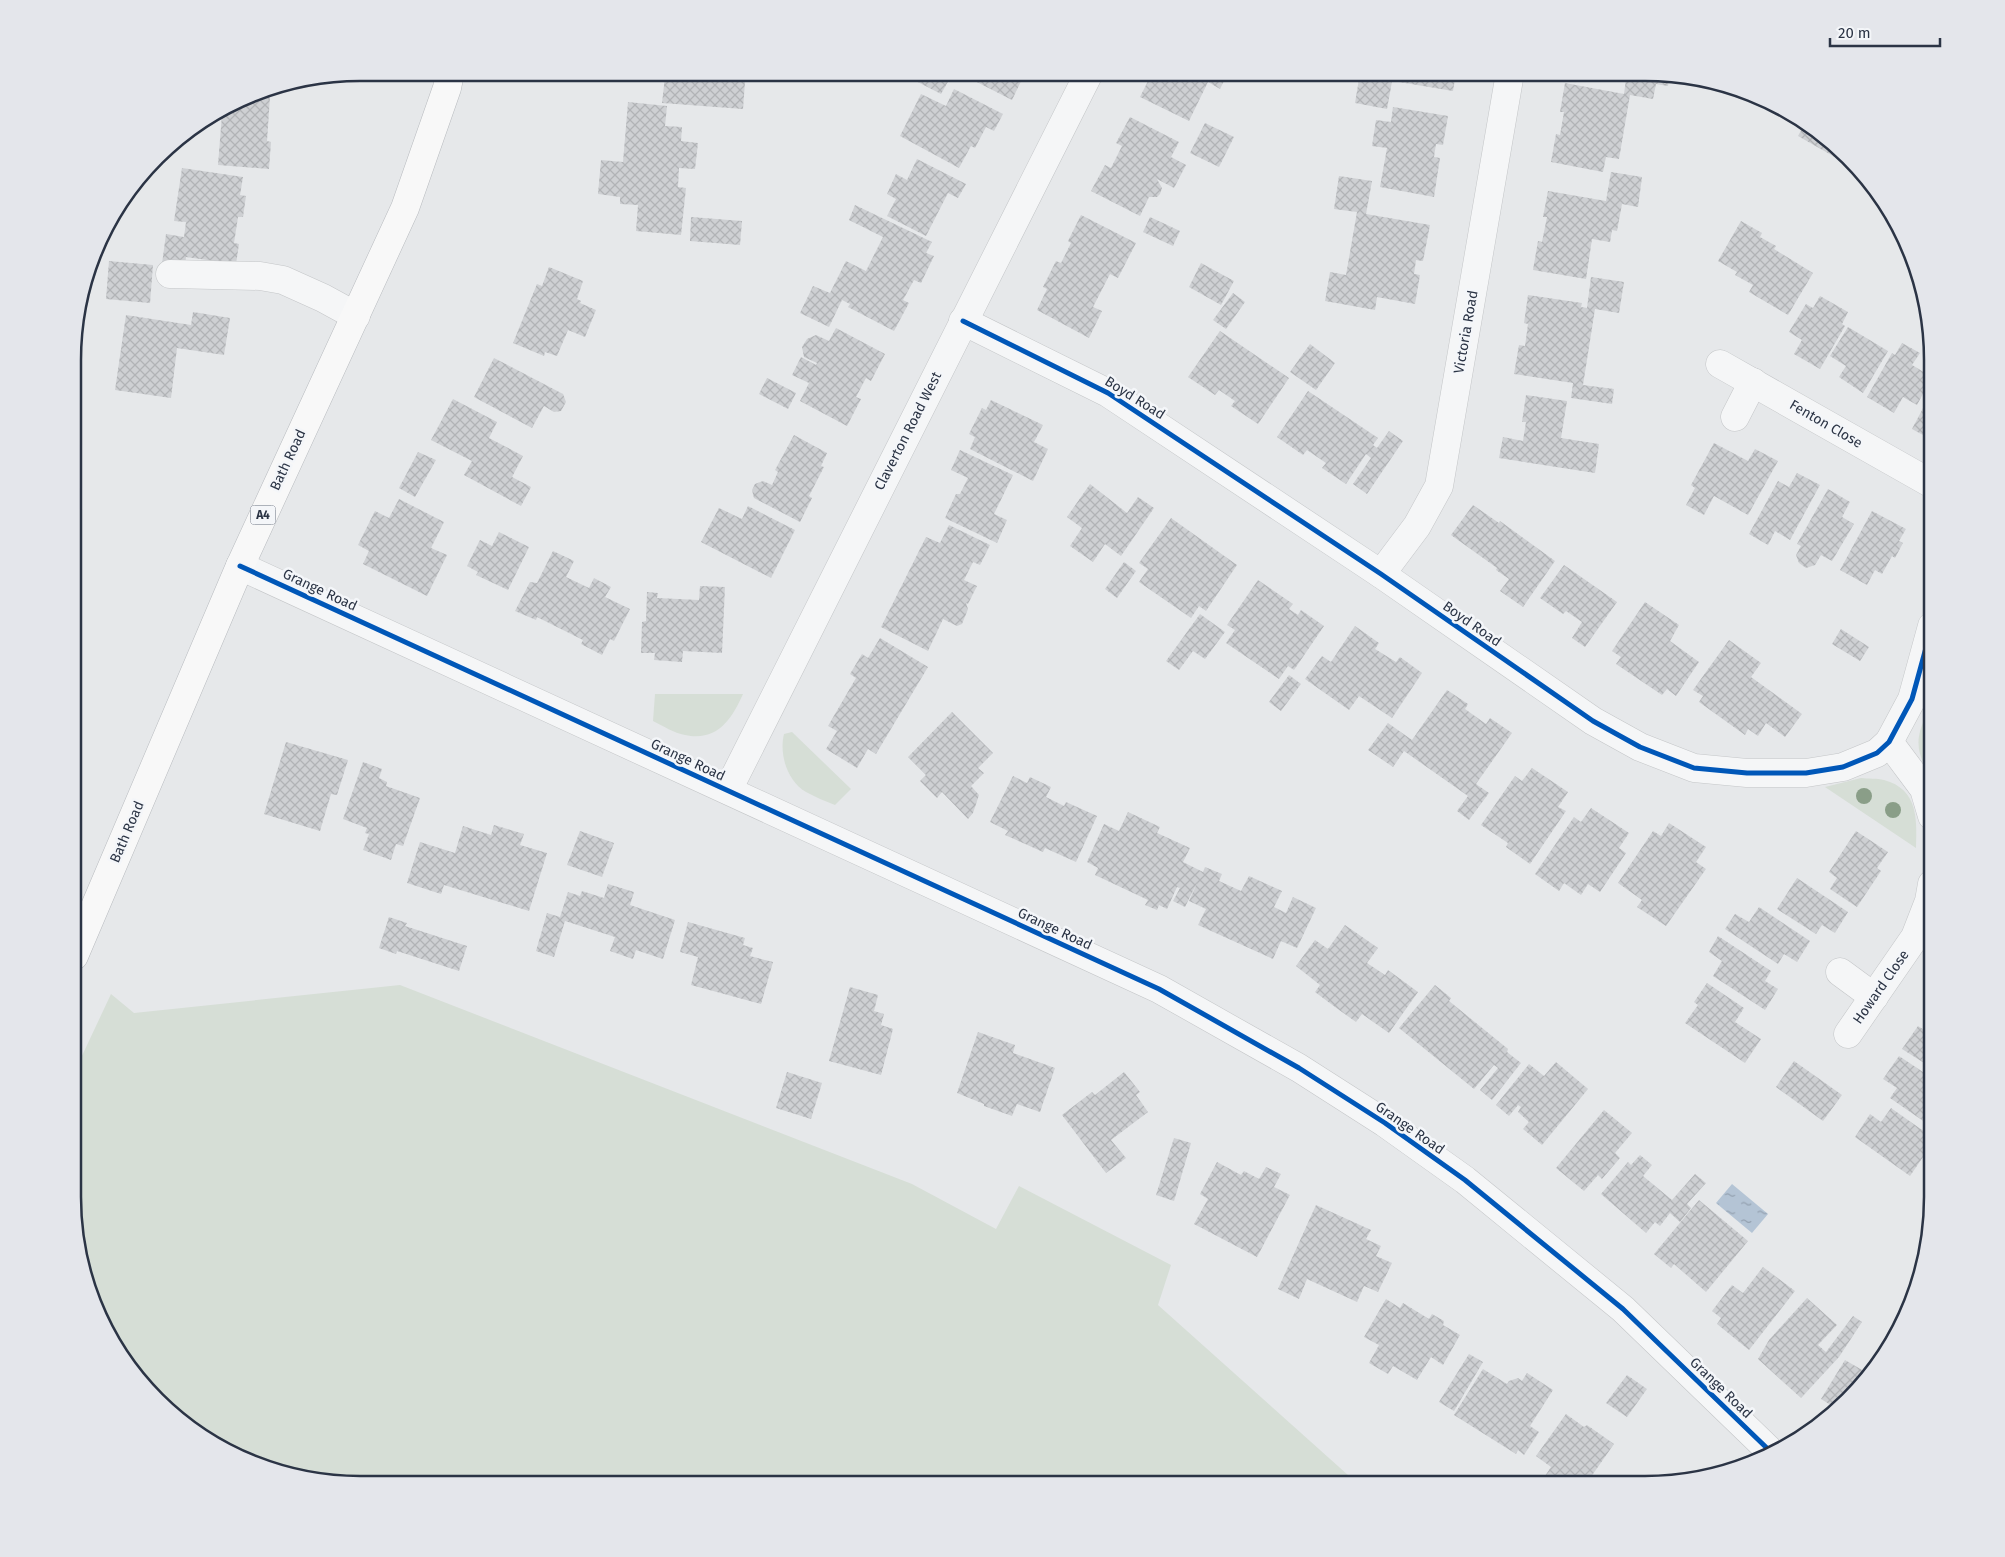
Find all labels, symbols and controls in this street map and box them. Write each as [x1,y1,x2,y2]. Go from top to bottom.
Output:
scale bar [1830,15,1940,47]
text: 20 m [1838,24,1871,42]
street label: Victoria Road [1450,289,1482,375]
street label: Claverton Road West [871,368,946,493]
street label: Boyd Road [1102,373,1168,423]
street label: Fenton Close [1787,396,1865,452]
street label: Bath Road [266,427,310,493]
road number: A4 [250,506,276,524]
street label: Grange Road [280,565,360,615]
street label: Boyd Road [1439,598,1505,650]
street label: Grange Road [648,735,728,785]
street label: Bath Road [106,799,148,865]
street label: Grange Road [1015,904,1095,954]
street label: Howard Close [1849,947,1913,1027]
street label: Grange Road [1372,1098,1448,1158]
street label: Grange Road [1686,1354,1756,1422]

